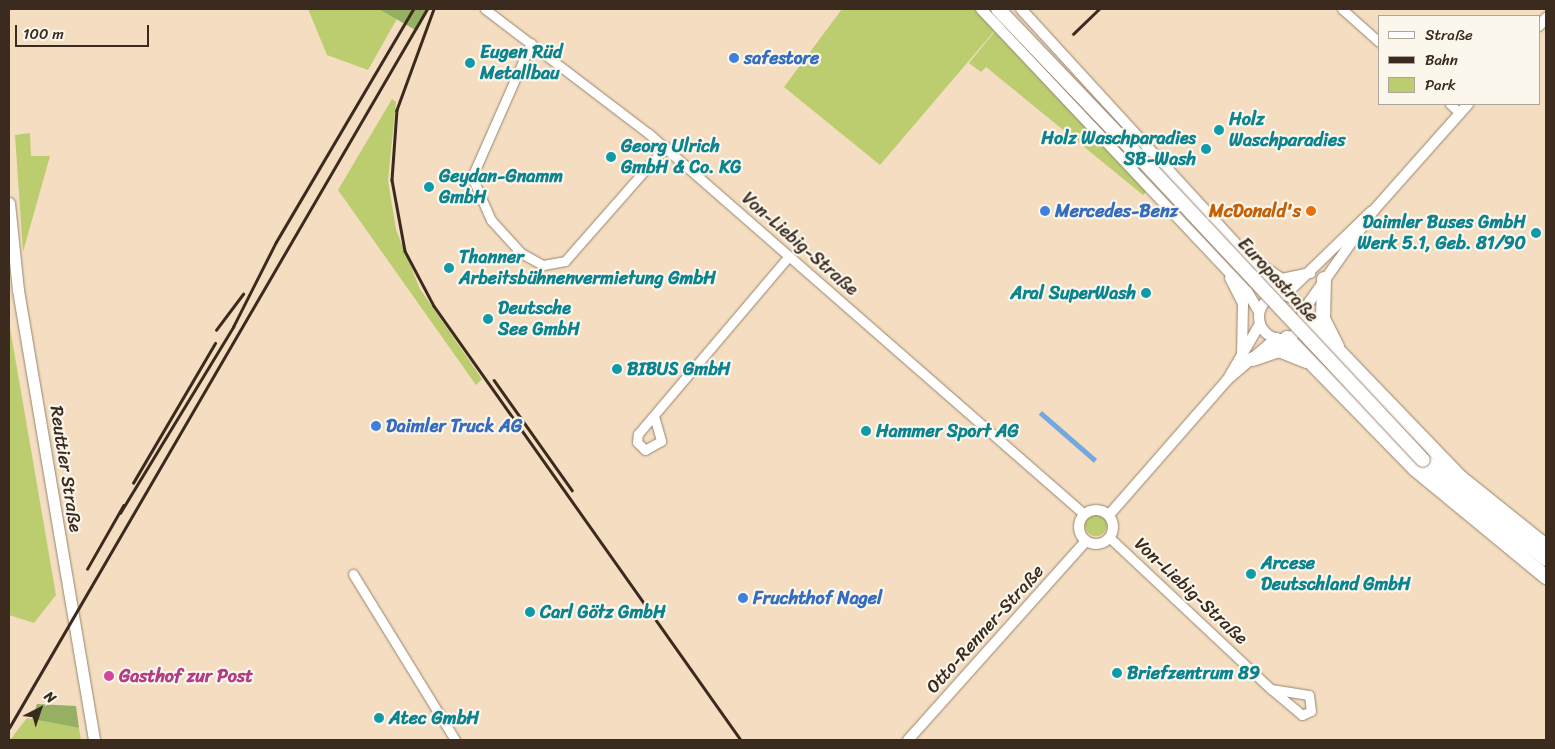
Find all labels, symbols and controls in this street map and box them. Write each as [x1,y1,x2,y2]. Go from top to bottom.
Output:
scale bar [18,15,151,47]
legend [1378,15,1540,105]
text: 100 m [23,21,64,47]
text: Straße [1425,22,1473,48]
place label: Eugen Rüd Metallbau [480,42,562,84]
place label: safestore [744,47,819,69]
text: Bahn [1425,47,1458,73]
marker: safestore [728,52,740,64]
marker: Eugen Rüd Metallbau [464,57,476,69]
text: Park [1425,72,1456,98]
place label: Holz Waschparadies [1229,109,1346,152]
marker: Holz Waschparadies [1213,124,1225,136]
place label: Holz Waschparadies SB-Wash [1039,128,1196,170]
place label: Georg Ulrich GmbH & Co. KG [621,136,742,178]
marker: Holz Waschparadies SB-Wash [1200,143,1212,155]
marker: Georg Ulrich GmbH & Co. KG [605,151,617,163]
place label: Geydan-Gnamm GmbH [439,166,563,208]
marker: Geydan-Gnamm GmbH [423,181,435,193]
street label: Von-Liebig-Straße [737,188,863,300]
place label: Mercedes-Benz [1055,200,1178,222]
place label: McDonald's [1209,200,1301,222]
marker: Mercedes-Benz [1039,205,1051,217]
marker: McDonald's [1305,205,1317,217]
place label: Daimler Buses GmbH Werk 5.1, Geb. 81/90 [1357,212,1526,254]
marker: Daimler Buses GmbH Werk 5.1, Geb. 81/90 [1530,227,1542,239]
street label: Europastraße [1233,233,1323,327]
place label: Thanner Arbeitsbühnenvermietung GmbH [459,247,716,290]
marker: Thanner Arbeitsbühnenvermietung GmbH [443,262,455,274]
place label: Aral SuperWash [1011,282,1136,304]
marker: Aral SuperWash [1140,287,1152,299]
place label: Deutsche See GmbH [498,298,580,340]
marker: Deutsche See GmbH [482,313,494,325]
place label: BIBUS GmbH [627,358,730,380]
marker: BIBUS GmbH [611,363,623,375]
street label: Reuttier Straße [45,404,87,534]
place label: Daimler Truck AG [386,415,522,437]
marker: Daimler Truck AG [370,420,382,432]
place label: Hammer Sport AG [876,420,1019,442]
marker: Hammer Sport AG [860,425,872,437]
street label: Von-Liebig-Straße [1130,533,1252,649]
place label: Arcese Deutschland GmbH [1261,553,1411,596]
street label: Otto-Renner-Straße [922,560,1048,698]
marker: Arcese Deutschland GmbH [1245,568,1257,580]
place label: Fruchthof Nagel [753,587,882,609]
marker: Fruchthof Nagel [737,592,749,604]
place label: Carl Götz GmbH [540,601,666,623]
marker: Carl Götz GmbH [524,606,536,618]
place label: Briefzentrum 89 [1127,662,1260,684]
place label: Gasthof zur Post [119,665,253,687]
marker: Briefzentrum 89 [1111,667,1123,679]
marker: Gasthof zur Post [103,670,115,682]
north arrow [15,684,65,734]
text: N [38,685,62,710]
place label: Atec GmbH [389,707,479,729]
marker: Atec GmbH [373,712,385,724]

